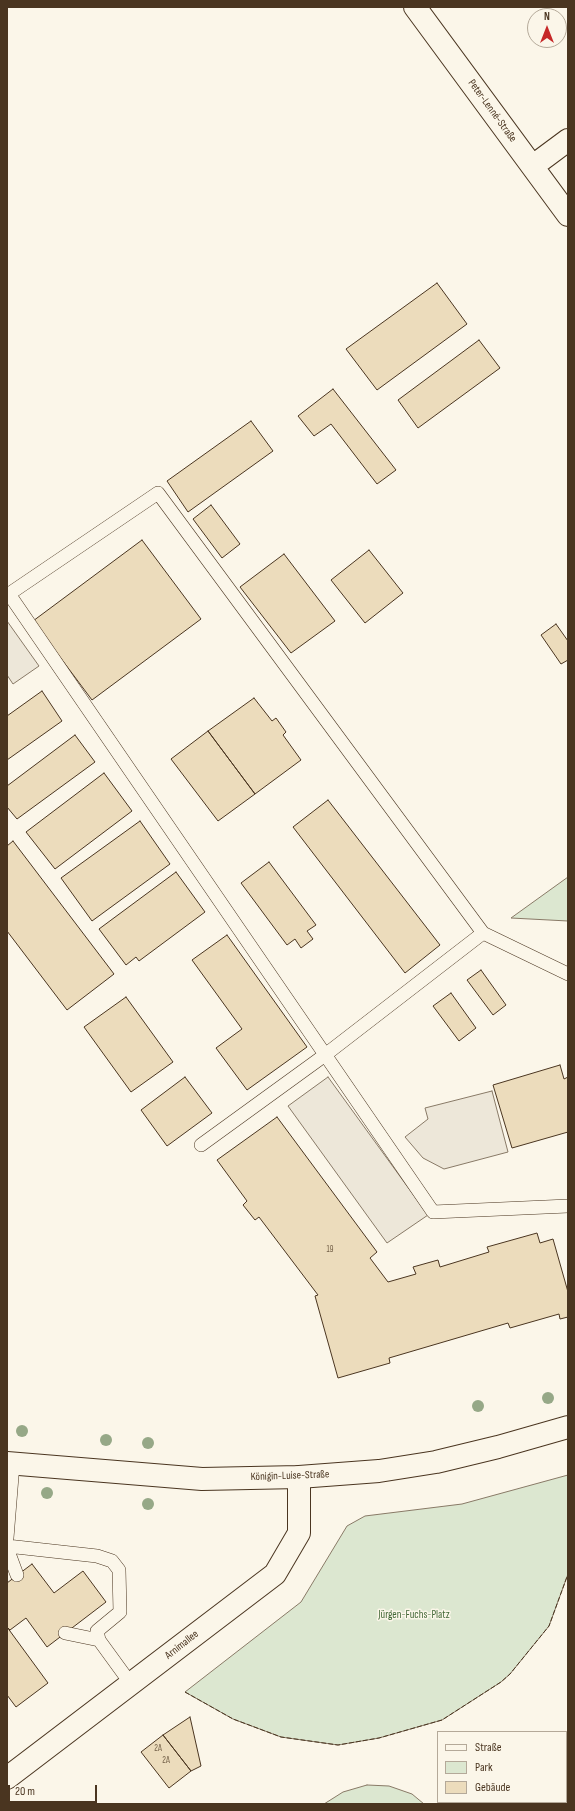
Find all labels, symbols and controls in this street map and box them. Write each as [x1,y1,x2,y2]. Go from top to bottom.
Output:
north arrow [527,8,567,48]
text: N [544,10,550,23]
street label: Peter-Lenné-Straße [465,77,519,145]
house number: 19 [326,1245,334,1255]
street label: Königin-Luise-Straße [250,1468,330,1484]
park label: Jürgen-Fuchs-Platz [378,1608,450,1622]
street label: Arnimallee [163,1628,201,1662]
legend [437,1731,567,1803]
text: Straße [475,1740,502,1755]
house number: 2A [154,1744,162,1754]
house number: 2A [162,1756,170,1766]
text: Park [475,1760,493,1775]
scale bar [10,1777,99,1803]
text: Gebäude [475,1780,510,1795]
text: 20 m [15,1784,35,1799]

